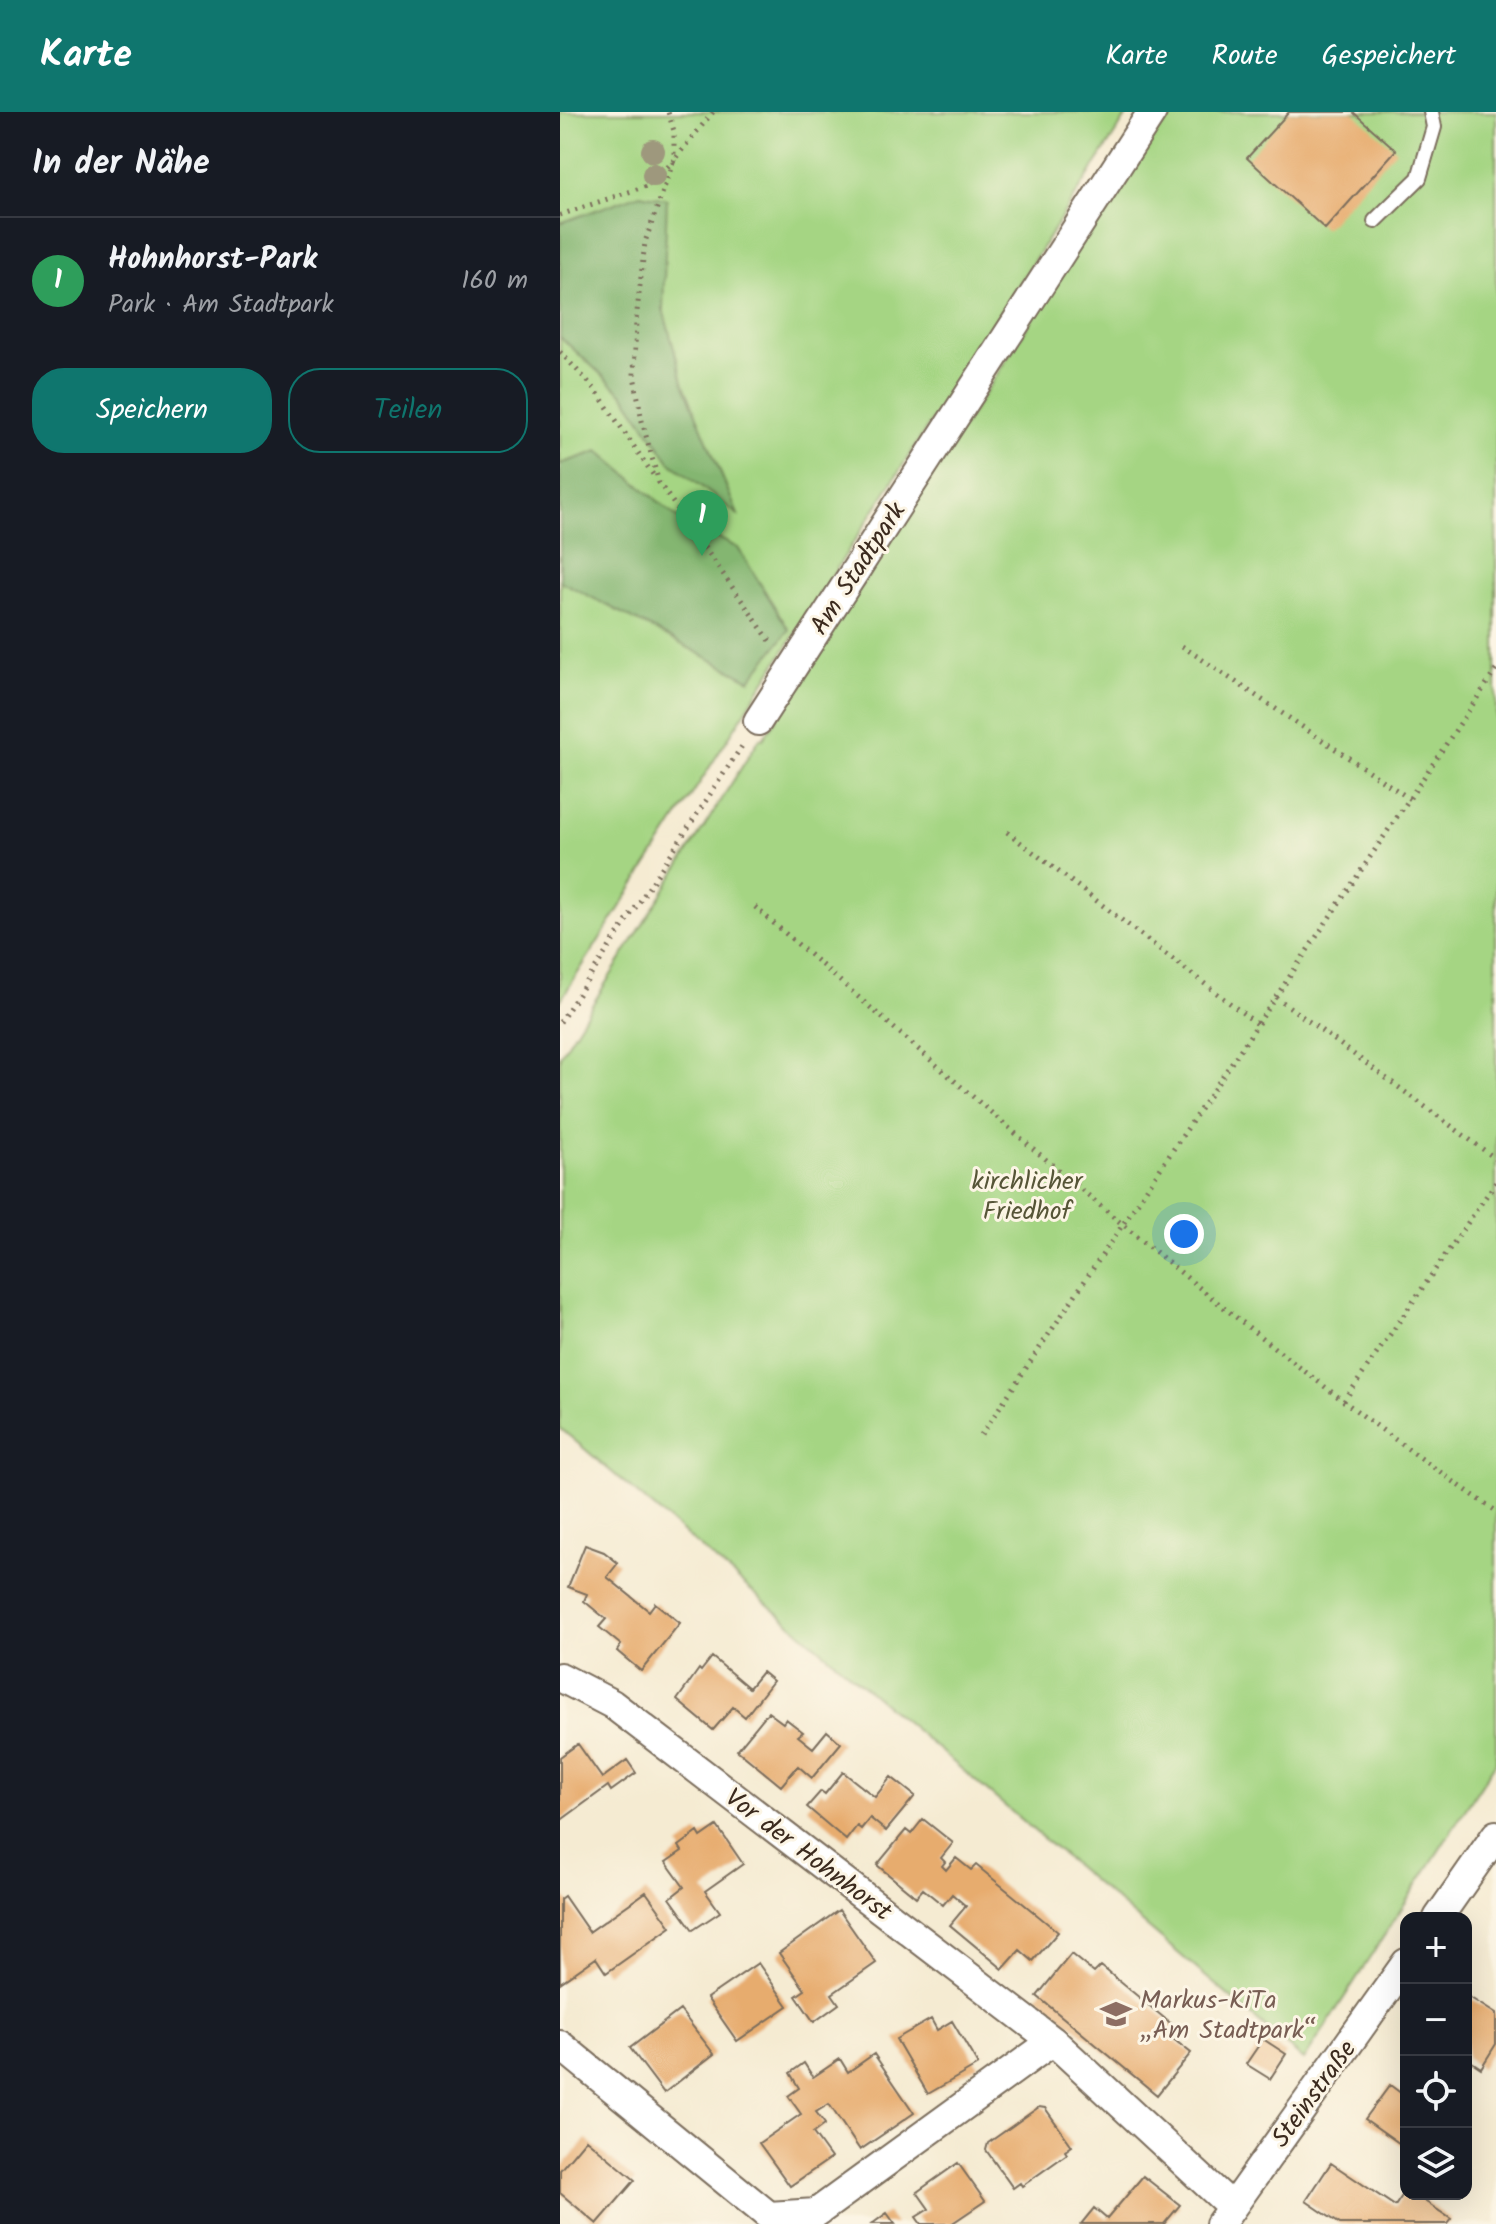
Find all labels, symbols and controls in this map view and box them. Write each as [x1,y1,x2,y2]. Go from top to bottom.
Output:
text: Karte [40,26,132,86]
text: Karte [1105,34,1168,79]
text: Route [1212,34,1278,79]
text: Gespeichert [1322,34,1456,79]
text: In der Nähe [32,137,210,191]
text: Hohnhorst-Park [108,236,317,284]
text: 1 [54,260,62,302]
text: 160 m [461,260,528,302]
text: Park · Am Stadtpark [108,284,334,326]
button: Speichern [32,368,272,453]
button: Teilen [288,368,528,453]
pin: 1 [676,490,728,556]
street label: Am Stadtpark [800,493,918,644]
park label: kirchlicher Friedhof [972,1161,1084,1233]
your location [1164,1214,1204,1254]
street label: Vor der Hohnhorst [715,1778,901,1933]
map controls [1400,1912,1472,2200]
button: + [1400,1912,1472,1984]
place label: Markus-KiTa „Am Stadtpark“ [1140,1980,1317,2052]
button: − [1400,1984,1472,2056]
school or university icon: Markus-KiTa „Am Stadtpark“ [1099,1997,1133,2031]
street label: Steinstraße [1261,2031,1368,2157]
button: locate [1400,2056,1472,2128]
button: layers [1400,2128,1472,2200]

